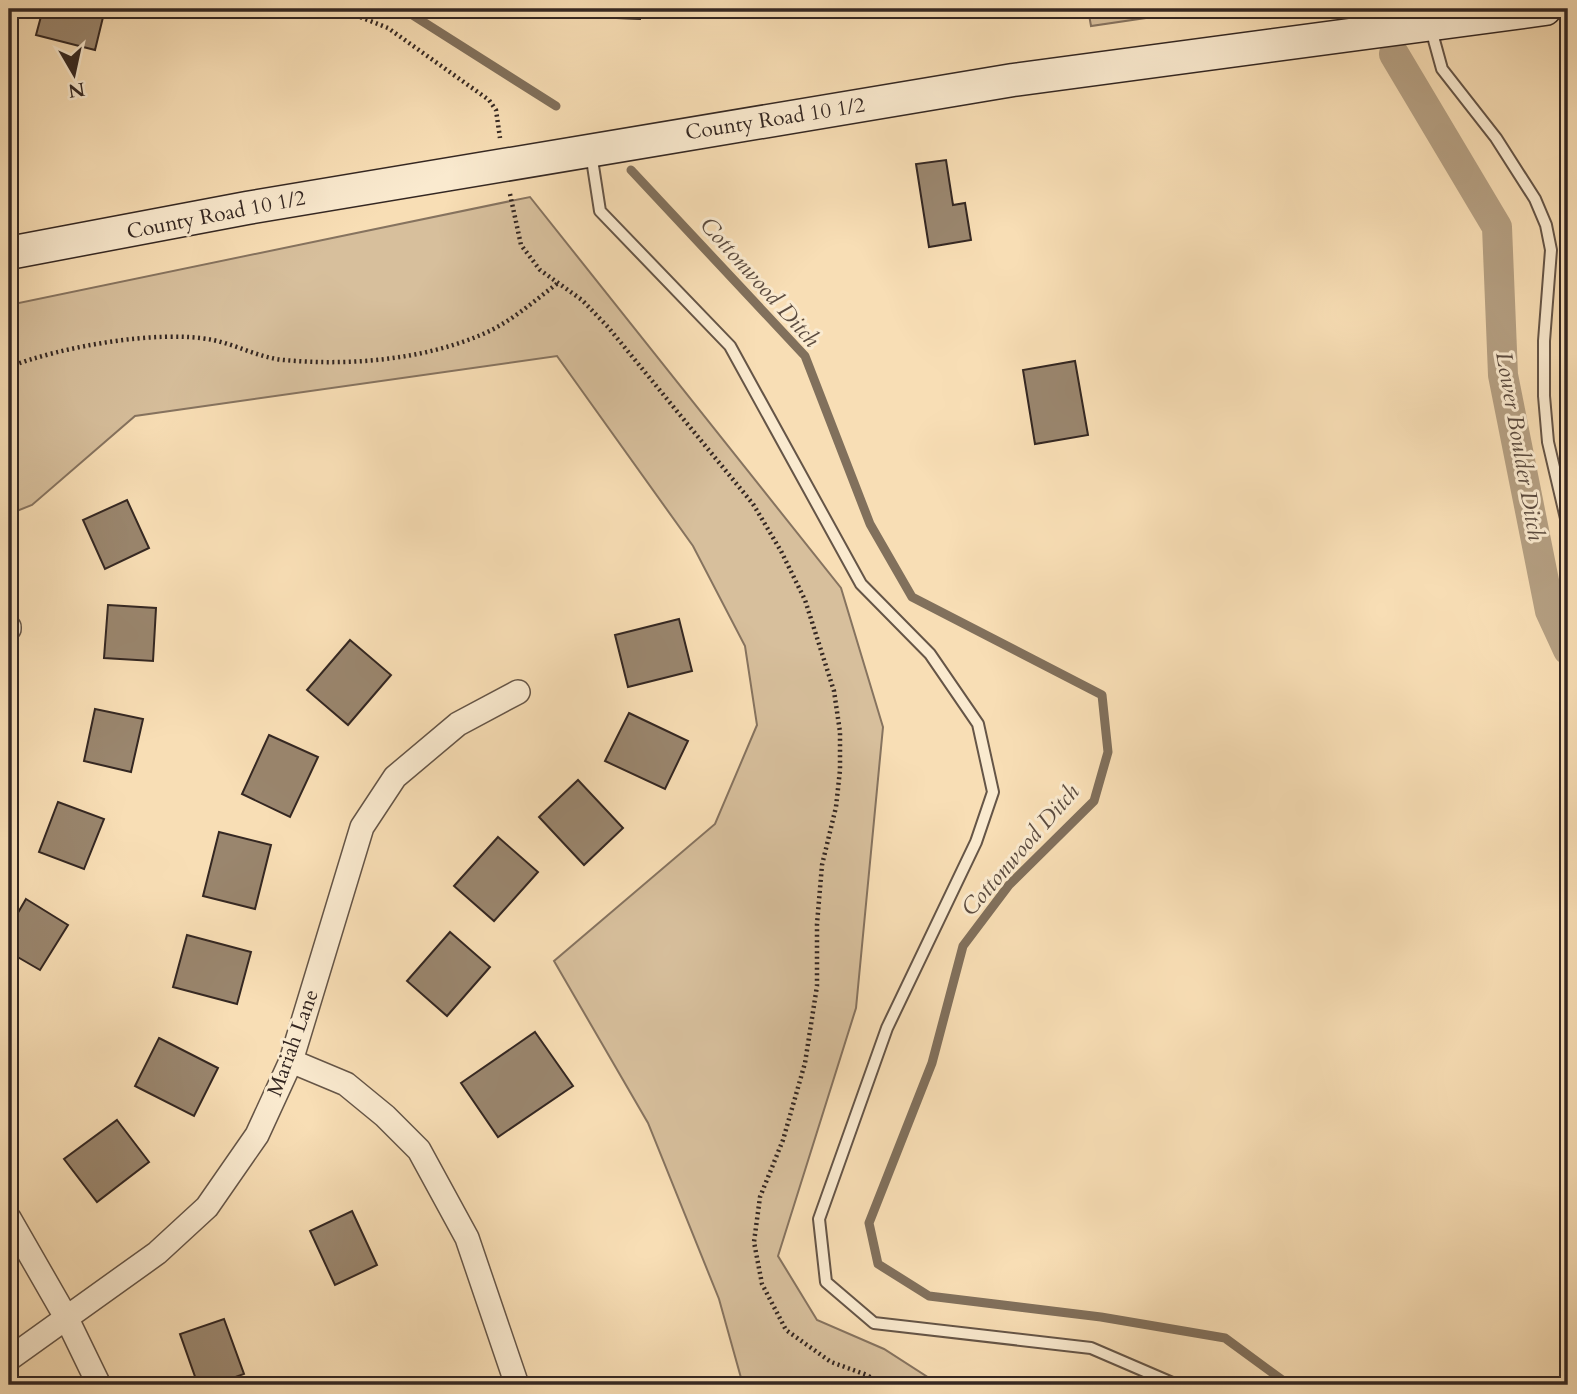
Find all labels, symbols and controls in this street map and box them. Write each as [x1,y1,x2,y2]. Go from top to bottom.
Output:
north arrow [38,38,108,108]
text: N [66,76,87,104]
street label: County Road 10 1/2 [683,90,867,148]
street label: County Road 10 1/2 [124,183,308,247]
water label: Cottonwood Ditch [693,210,827,354]
water label: Lower Boulder Ditch [1488,349,1552,543]
water label: Cottonwood Ditch [954,777,1086,923]
street label: Mariah Lane [260,985,326,1101]

